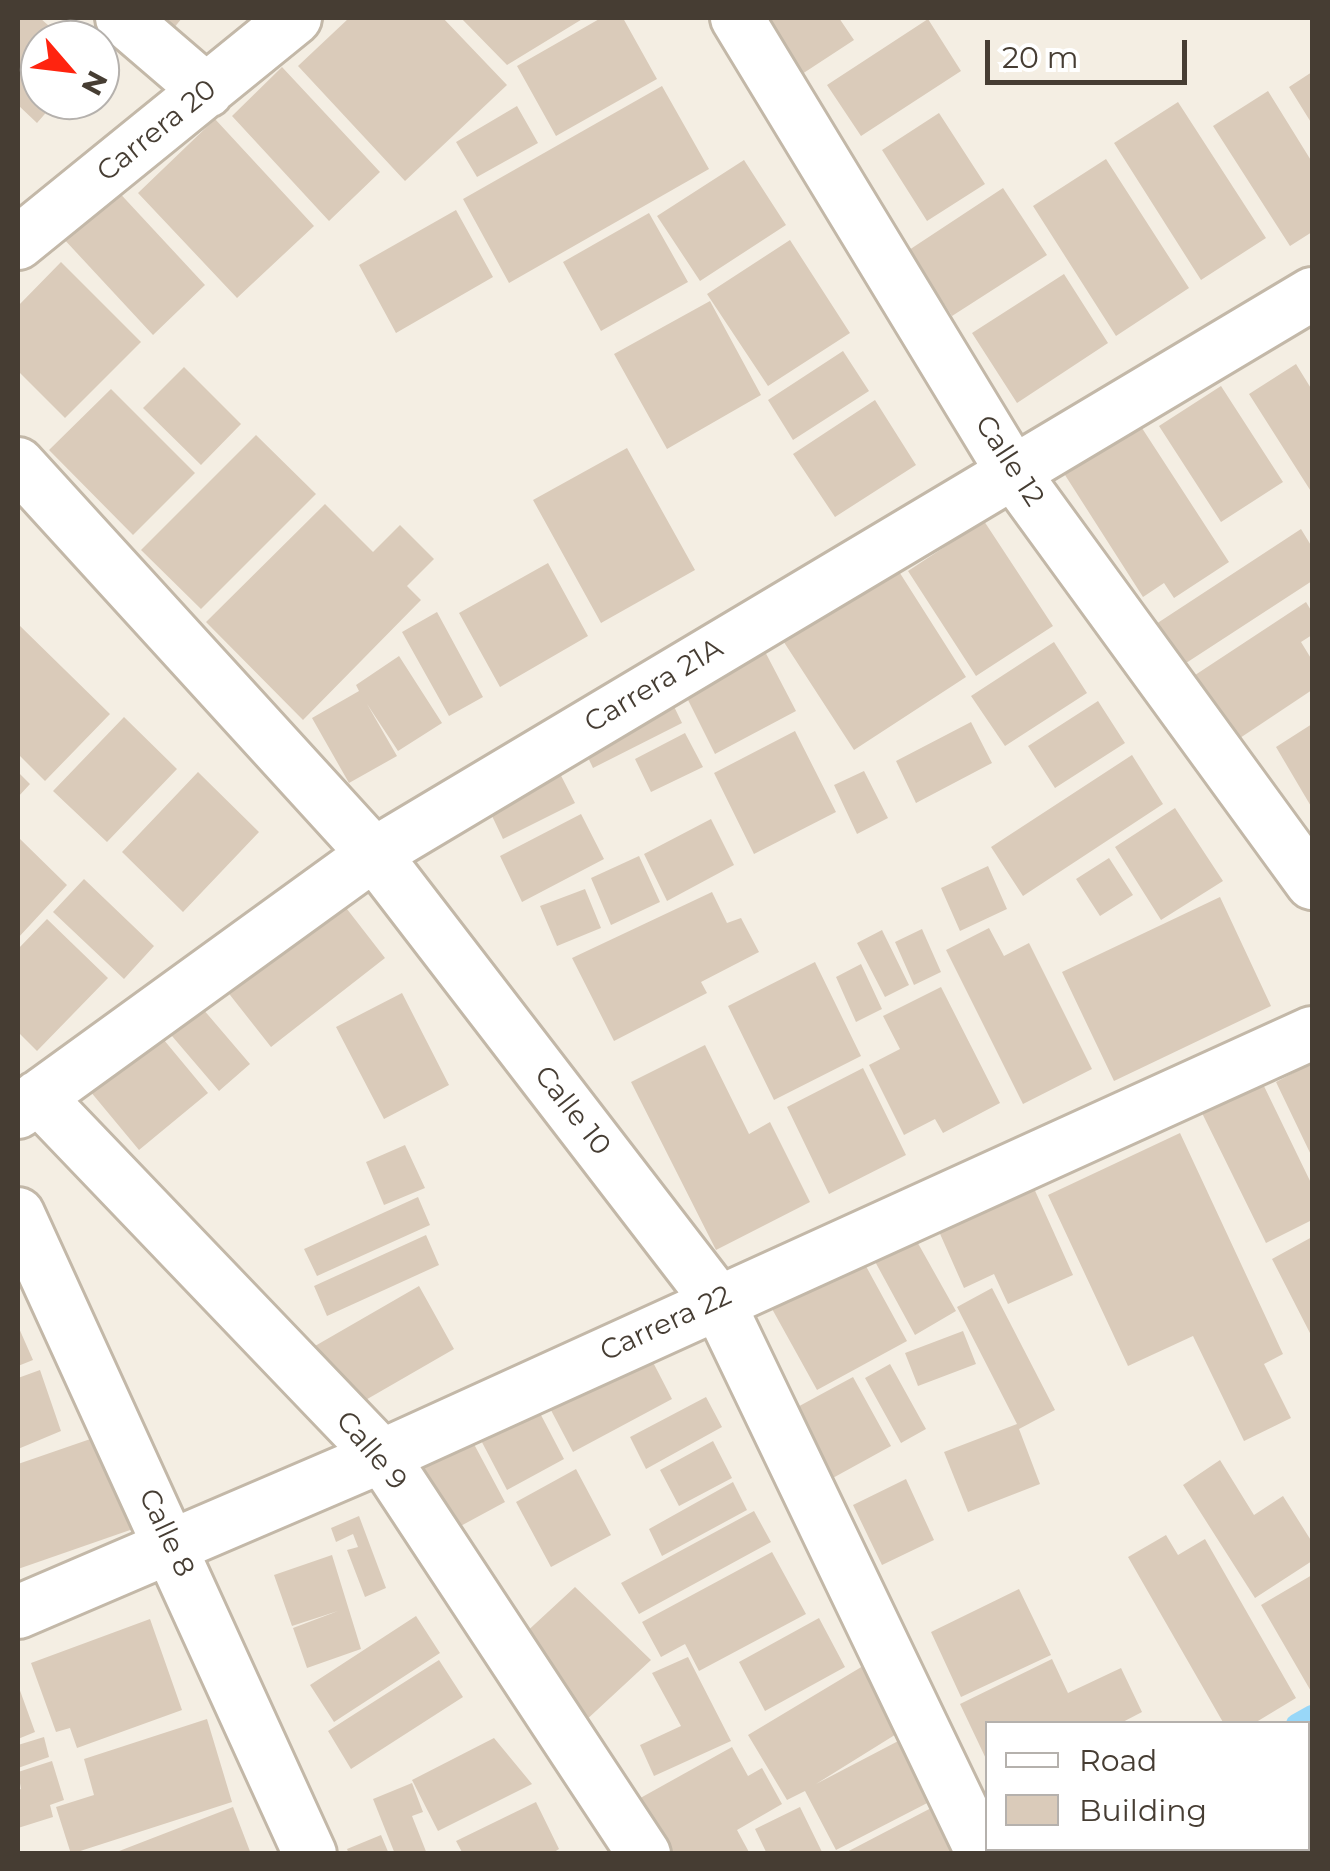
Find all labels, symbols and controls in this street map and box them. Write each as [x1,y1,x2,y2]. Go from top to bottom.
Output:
north arrow [20,20,120,120]
scale bar [990,20,1192,82]
text: 20 m [1002,39,1079,76]
text: N [74,65,115,101]
street label: Carrera 20 [91,73,223,189]
street label: Calle 12 [967,409,1051,513]
street label: Carrera 21A [579,632,729,740]
street label: Calle 10 [527,1060,617,1162]
street label: Carrera 22 [595,1279,737,1369]
street label: Calle 9 [328,1405,414,1497]
street label: Calle 8 [131,1484,201,1582]
legend [985,1721,1310,1851]
text: Road [1079,1742,1157,1779]
text: Building [1079,1792,1207,1829]

